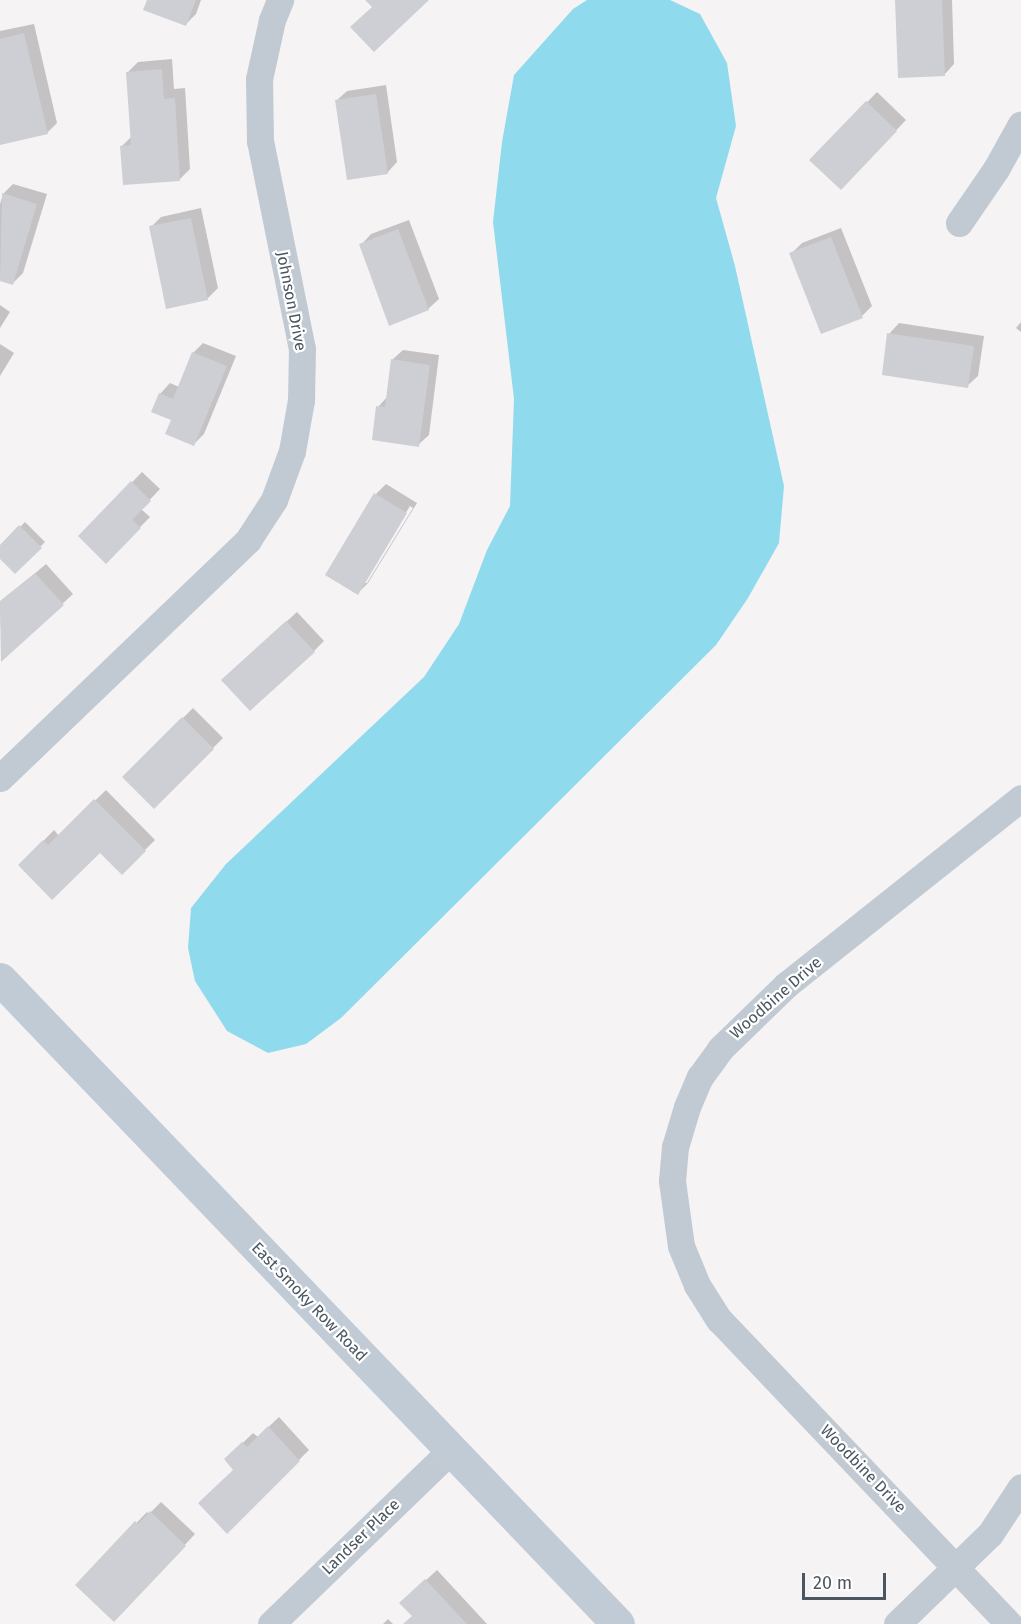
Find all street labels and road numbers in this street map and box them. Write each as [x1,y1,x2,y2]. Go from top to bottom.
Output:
street label: Johnson Drive [272,250,310,352]
street label: Woodbine Drive [726,953,826,1043]
street label: East Smoky Row Road [247,1239,371,1365]
street label: Woodbine Drive [816,1421,910,1517]
street label: Landser Place [318,1495,404,1579]

